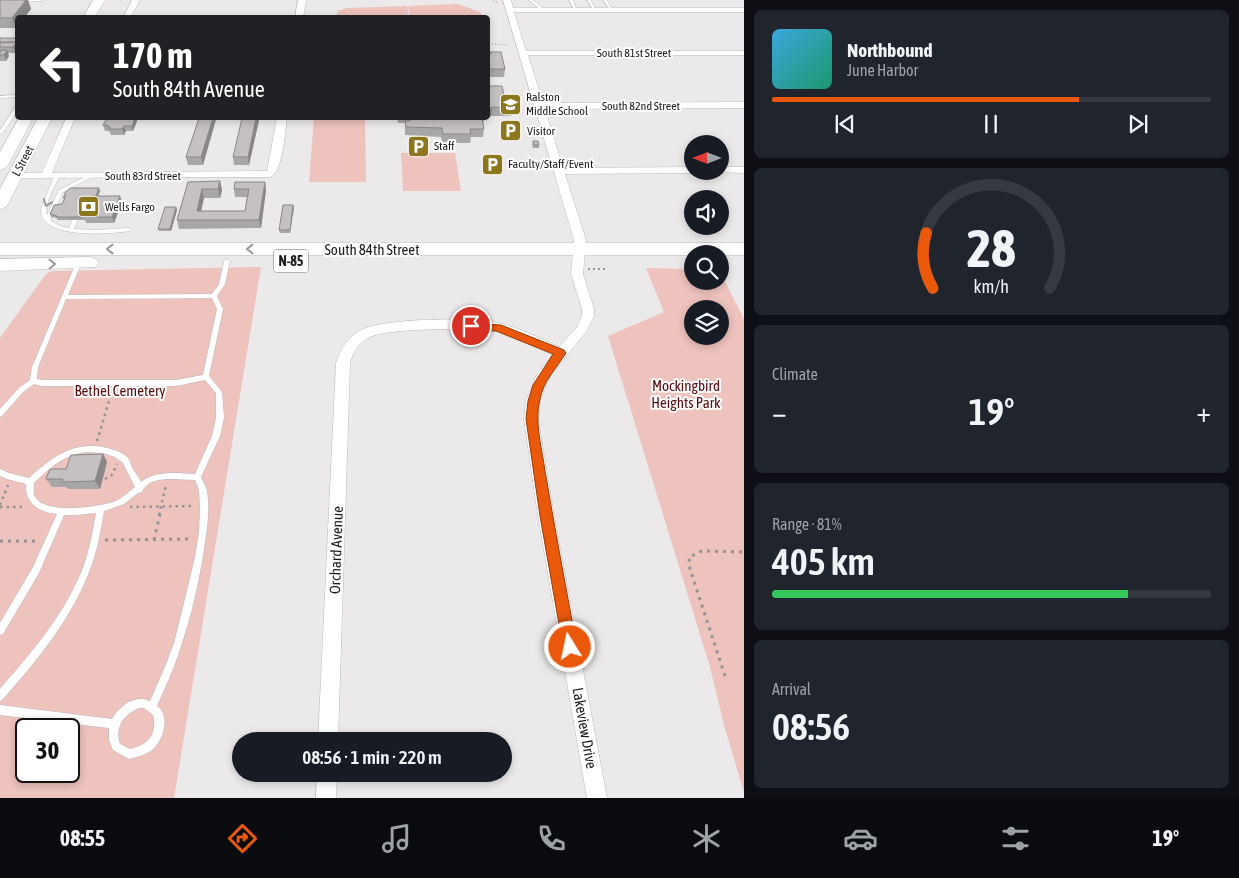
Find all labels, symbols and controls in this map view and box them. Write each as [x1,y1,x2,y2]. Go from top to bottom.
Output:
icon: left [30,35,95,100]
text: 170 m [113,35,192,75]
text: Northbound [847,39,933,61]
street label: South 81st Street [597,46,672,60]
text: June Harbor [847,61,918,79]
text: South 84th Avenue [113,76,265,102]
place label: Ralston Middle School [526,90,589,118]
school or university icon: Ralston Middle School [498,92,522,116]
street label: South 82nd Street [602,99,681,113]
icon: previous [831,110,859,138]
icon: pause [977,110,1005,138]
icon: next [1124,110,1152,138]
parking icon: Visitor [499,119,523,143]
place label: Visitor [527,124,556,138]
parking icon: Staff [406,134,430,158]
north arrow [684,135,729,180]
map controls [684,135,729,345]
place label: Staff [434,139,455,153]
street label: L Street [9,143,37,179]
parking icon: Faculty/Staff/Event [480,152,504,176]
place label: Faculty/Staff/Event [508,157,594,171]
street label: South 83rd Street [105,169,181,183]
button: sound [684,190,729,235]
bank icon: Wells Fargo [77,195,101,219]
one-way arrow [42,198,53,207]
place label: Wells Fargo [105,200,155,214]
text: 28 [967,218,1016,278]
street label: South 84th Street [325,241,419,258]
one-way arrow [106,244,114,254]
one-way arrow [246,244,254,254]
button: search [684,245,729,290]
road number: N-85 [274,250,308,272]
one-way arrow [48,259,56,269]
text: km/h [974,276,1009,297]
button: layers [684,300,729,345]
pin [450,305,492,347]
icon: arrive [457,312,485,340]
text: Climate [772,365,818,383]
park label: Mockingbird Heights Park [651,377,721,411]
park label: Bethel Cemetery [74,382,166,399]
text: 19° [968,390,1015,433]
text: − [772,396,787,428]
text: + [1196,396,1211,428]
street label: Orchard Avenue [326,505,346,594]
text: Range · 81% [772,515,842,533]
text: 405 km [772,540,875,583]
position arrow [543,620,595,672]
text: Arrival [772,680,811,698]
street label: Lakeview Drive [569,686,601,770]
text: 08:56 [772,705,850,748]
speed limit sign: 30 [15,718,80,783]
text: 08:56 · 1 min · 220 m [302,746,442,768]
icon: directions [225,821,260,856]
icon: music [379,821,414,856]
icon: phone [534,821,569,856]
icon: climate [689,821,724,856]
icon: car [843,821,878,856]
icon: filters [998,821,1033,856]
text: 08:55 [60,825,105,851]
text: 19° [1152,825,1179,851]

